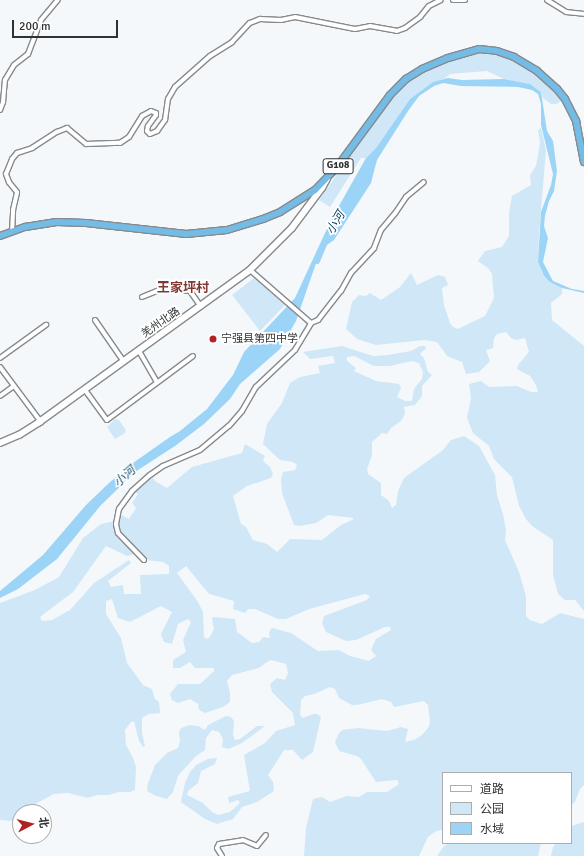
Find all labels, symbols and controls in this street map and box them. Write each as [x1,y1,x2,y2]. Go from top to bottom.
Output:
scale bar [14,12,120,38]
text: 200 m [19,19,51,34]
road number: G108 [322,158,354,174]
water label: 小河 [324,209,348,237]
district label: 王家坪村 [157,280,209,296]
street label: 羌州北路 [139,305,183,341]
place label: 宁强县第四中学 [221,332,298,346]
marker: 宁强县第四中学 [208,334,218,344]
water label: 小河 [111,464,139,490]
legend [442,772,572,844]
text: 道路 [480,782,504,797]
text: 公园 [480,802,504,817]
north arrow [12,804,52,844]
text: 北 [36,816,51,829]
text: 水域 [480,822,504,837]

